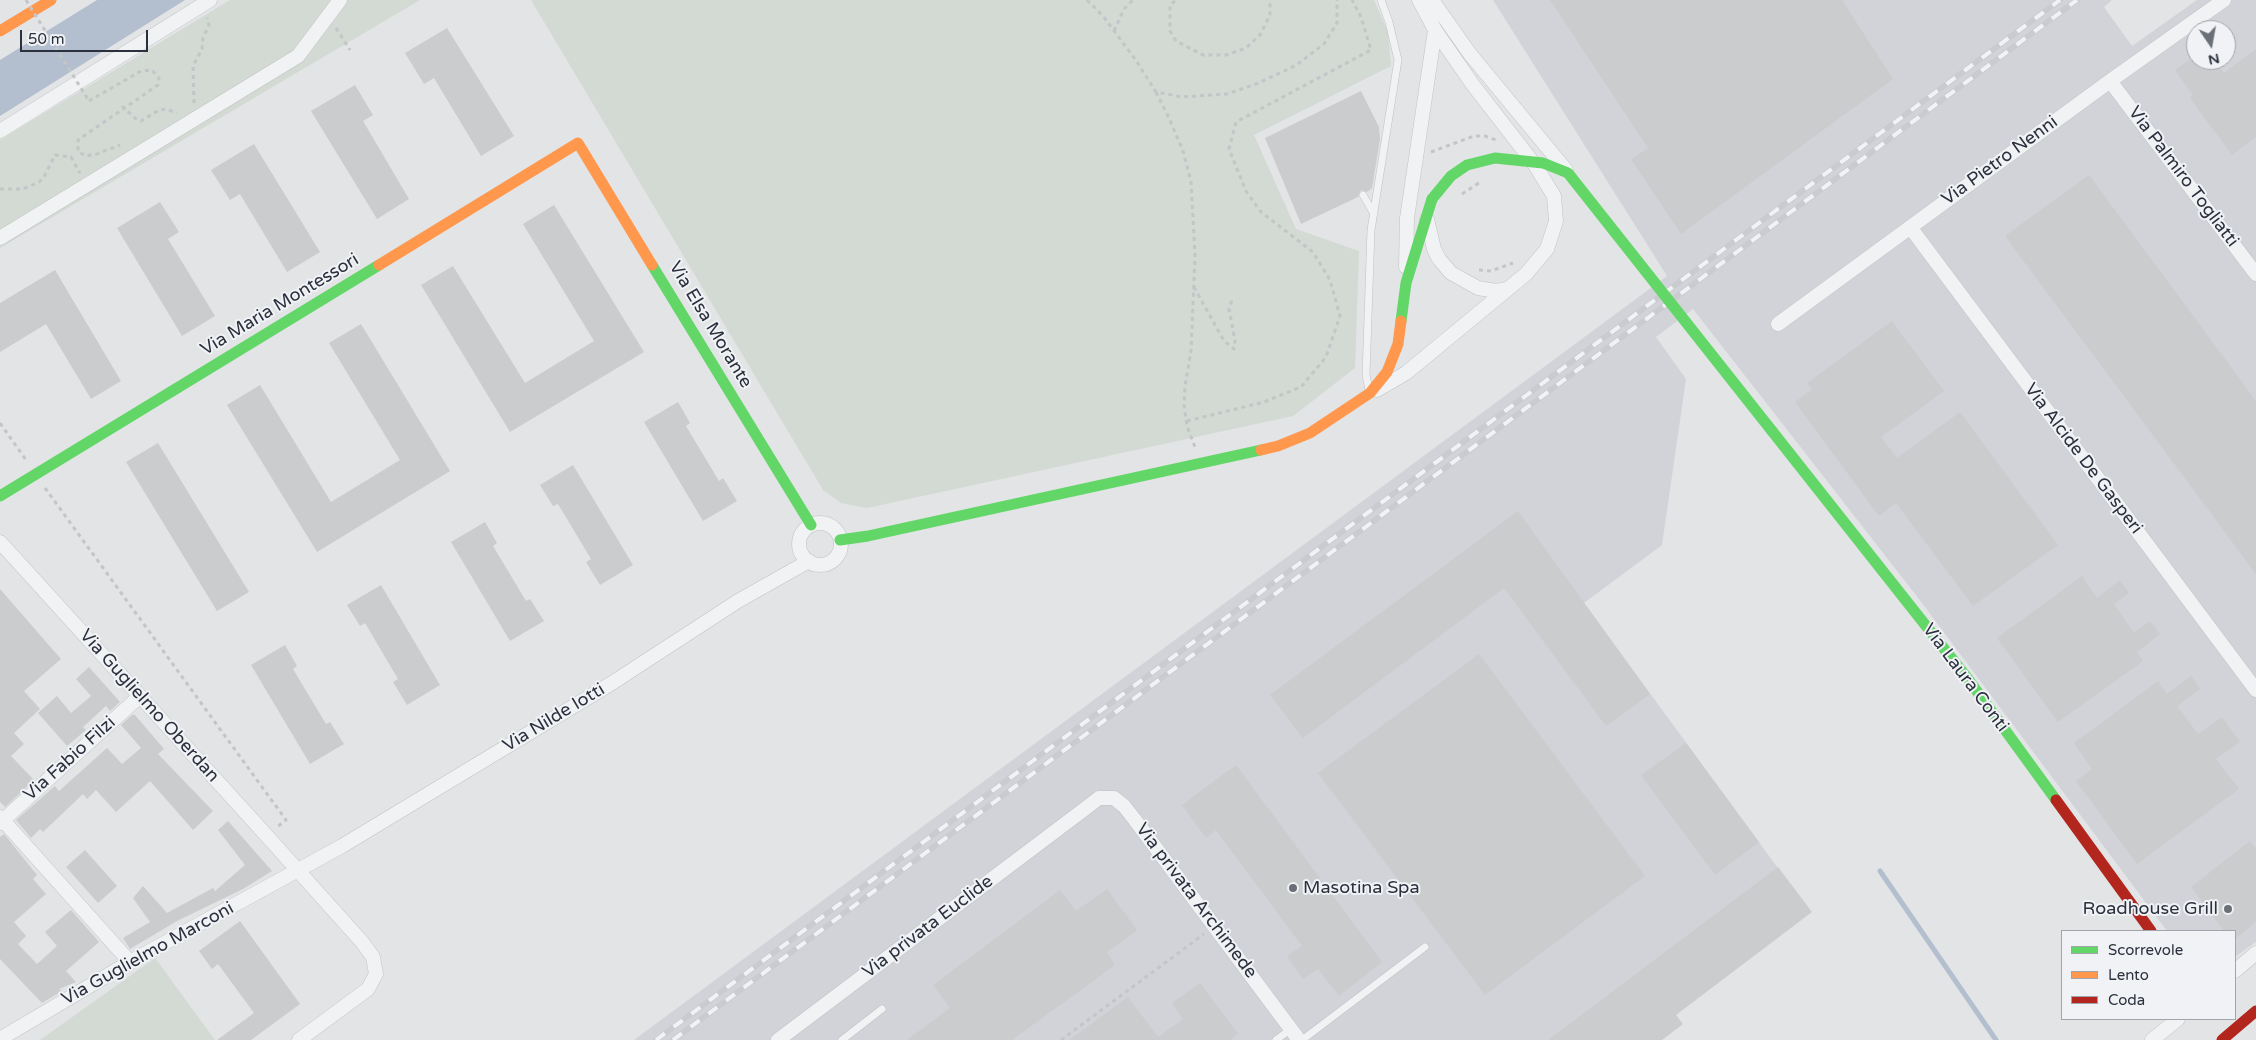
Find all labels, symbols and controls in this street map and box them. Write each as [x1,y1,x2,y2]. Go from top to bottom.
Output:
scale bar [22,20,150,52]
north arrow [2186,20,2236,70]
text: 50 m [28,30,65,48]
text: N [2207,50,2221,69]
street label: Via Palmiro Togliatti [2123,103,2243,251]
street label: Via Pietro Nenni [1938,112,2062,210]
street label: Via Maria Montessori [197,249,363,361]
street label: Via Elsa Morante [664,258,756,392]
street label: Via Alcide De Gasperi [2019,379,2147,539]
street label: Via Laura Conti [1917,620,2013,736]
street label: Via Guglielmo Oberdan [75,625,223,787]
street label: Via Nilde Iotti [499,679,609,757]
street label: Via Fabio Filzi [20,712,120,806]
street label: Via privata Archimede [1131,819,1261,983]
street label: Via privata Euclide [859,871,997,983]
place label: Masotina Spa [1303,877,1420,899]
marker: Masotina Spa [1287,882,1299,894]
street label: Via Guglielmo Marconi [58,898,238,1010]
place label: Roadhouse Grill [2082,898,2218,920]
marker: Roadhouse Grill [2222,903,2234,915]
legend [2061,930,2236,1020]
text: Scorrevole [2108,941,2183,959]
text: Lento [2108,966,2149,984]
text: Coda [2108,991,2145,1009]

